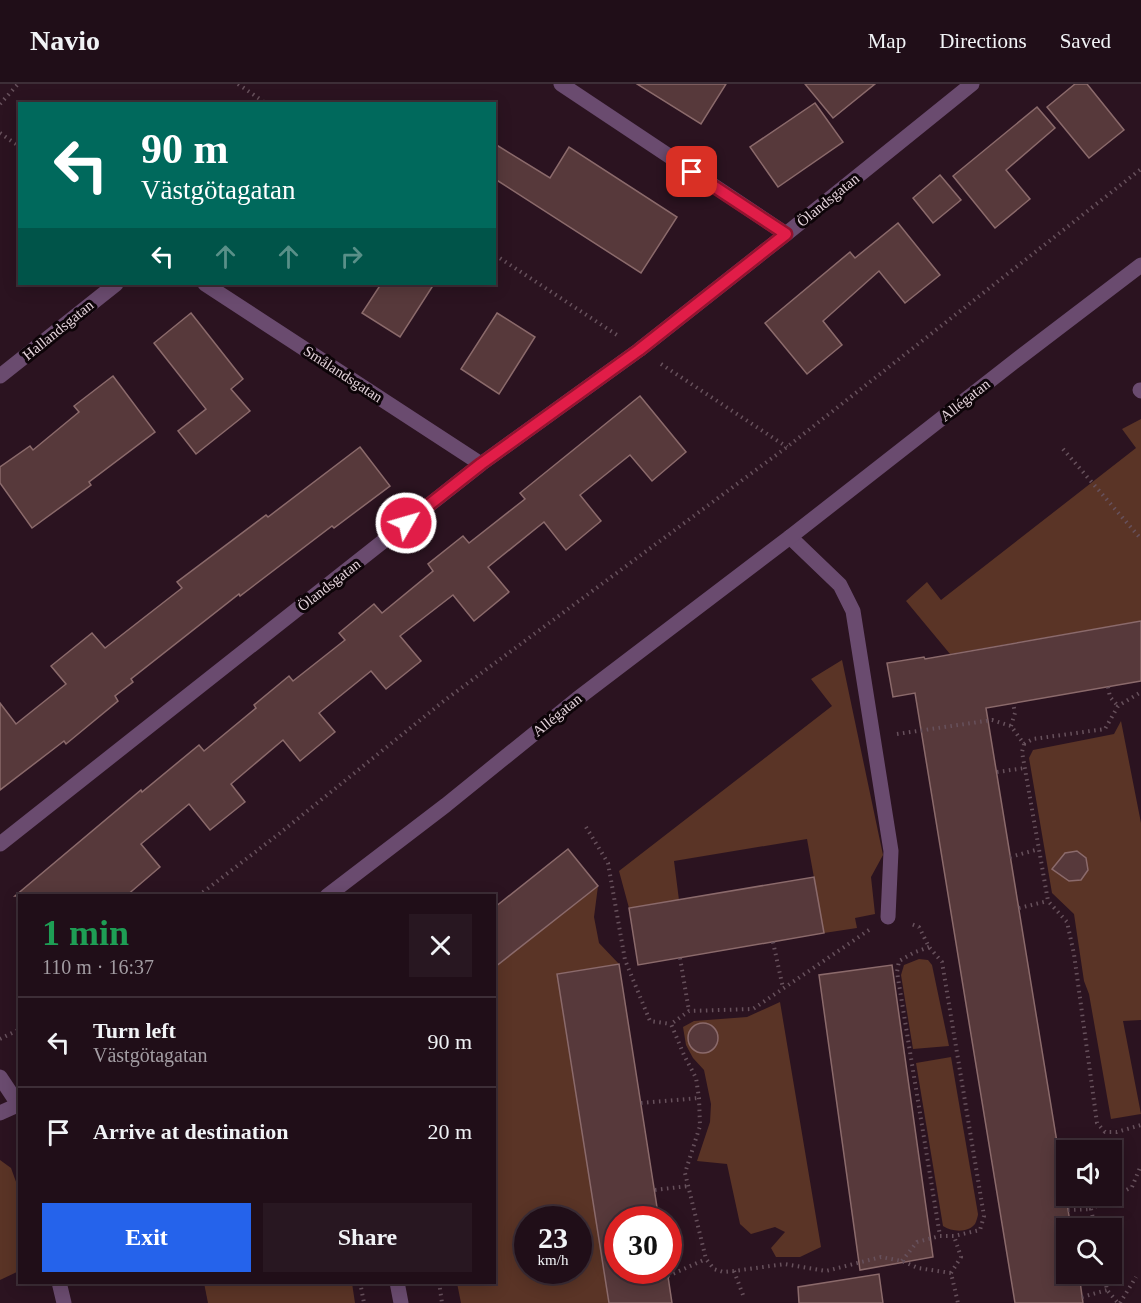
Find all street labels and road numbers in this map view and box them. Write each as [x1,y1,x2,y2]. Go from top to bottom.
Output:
street label: Ölandsgatan [794,170,863,230]
street label: Hallandsgatan [20,296,97,363]
street label: Smålandsgatan [301,343,386,406]
street label: Allégatan [937,375,993,424]
street label: Ölandsgatan [295,555,364,614]
street label: Allégatan [529,690,585,740]

